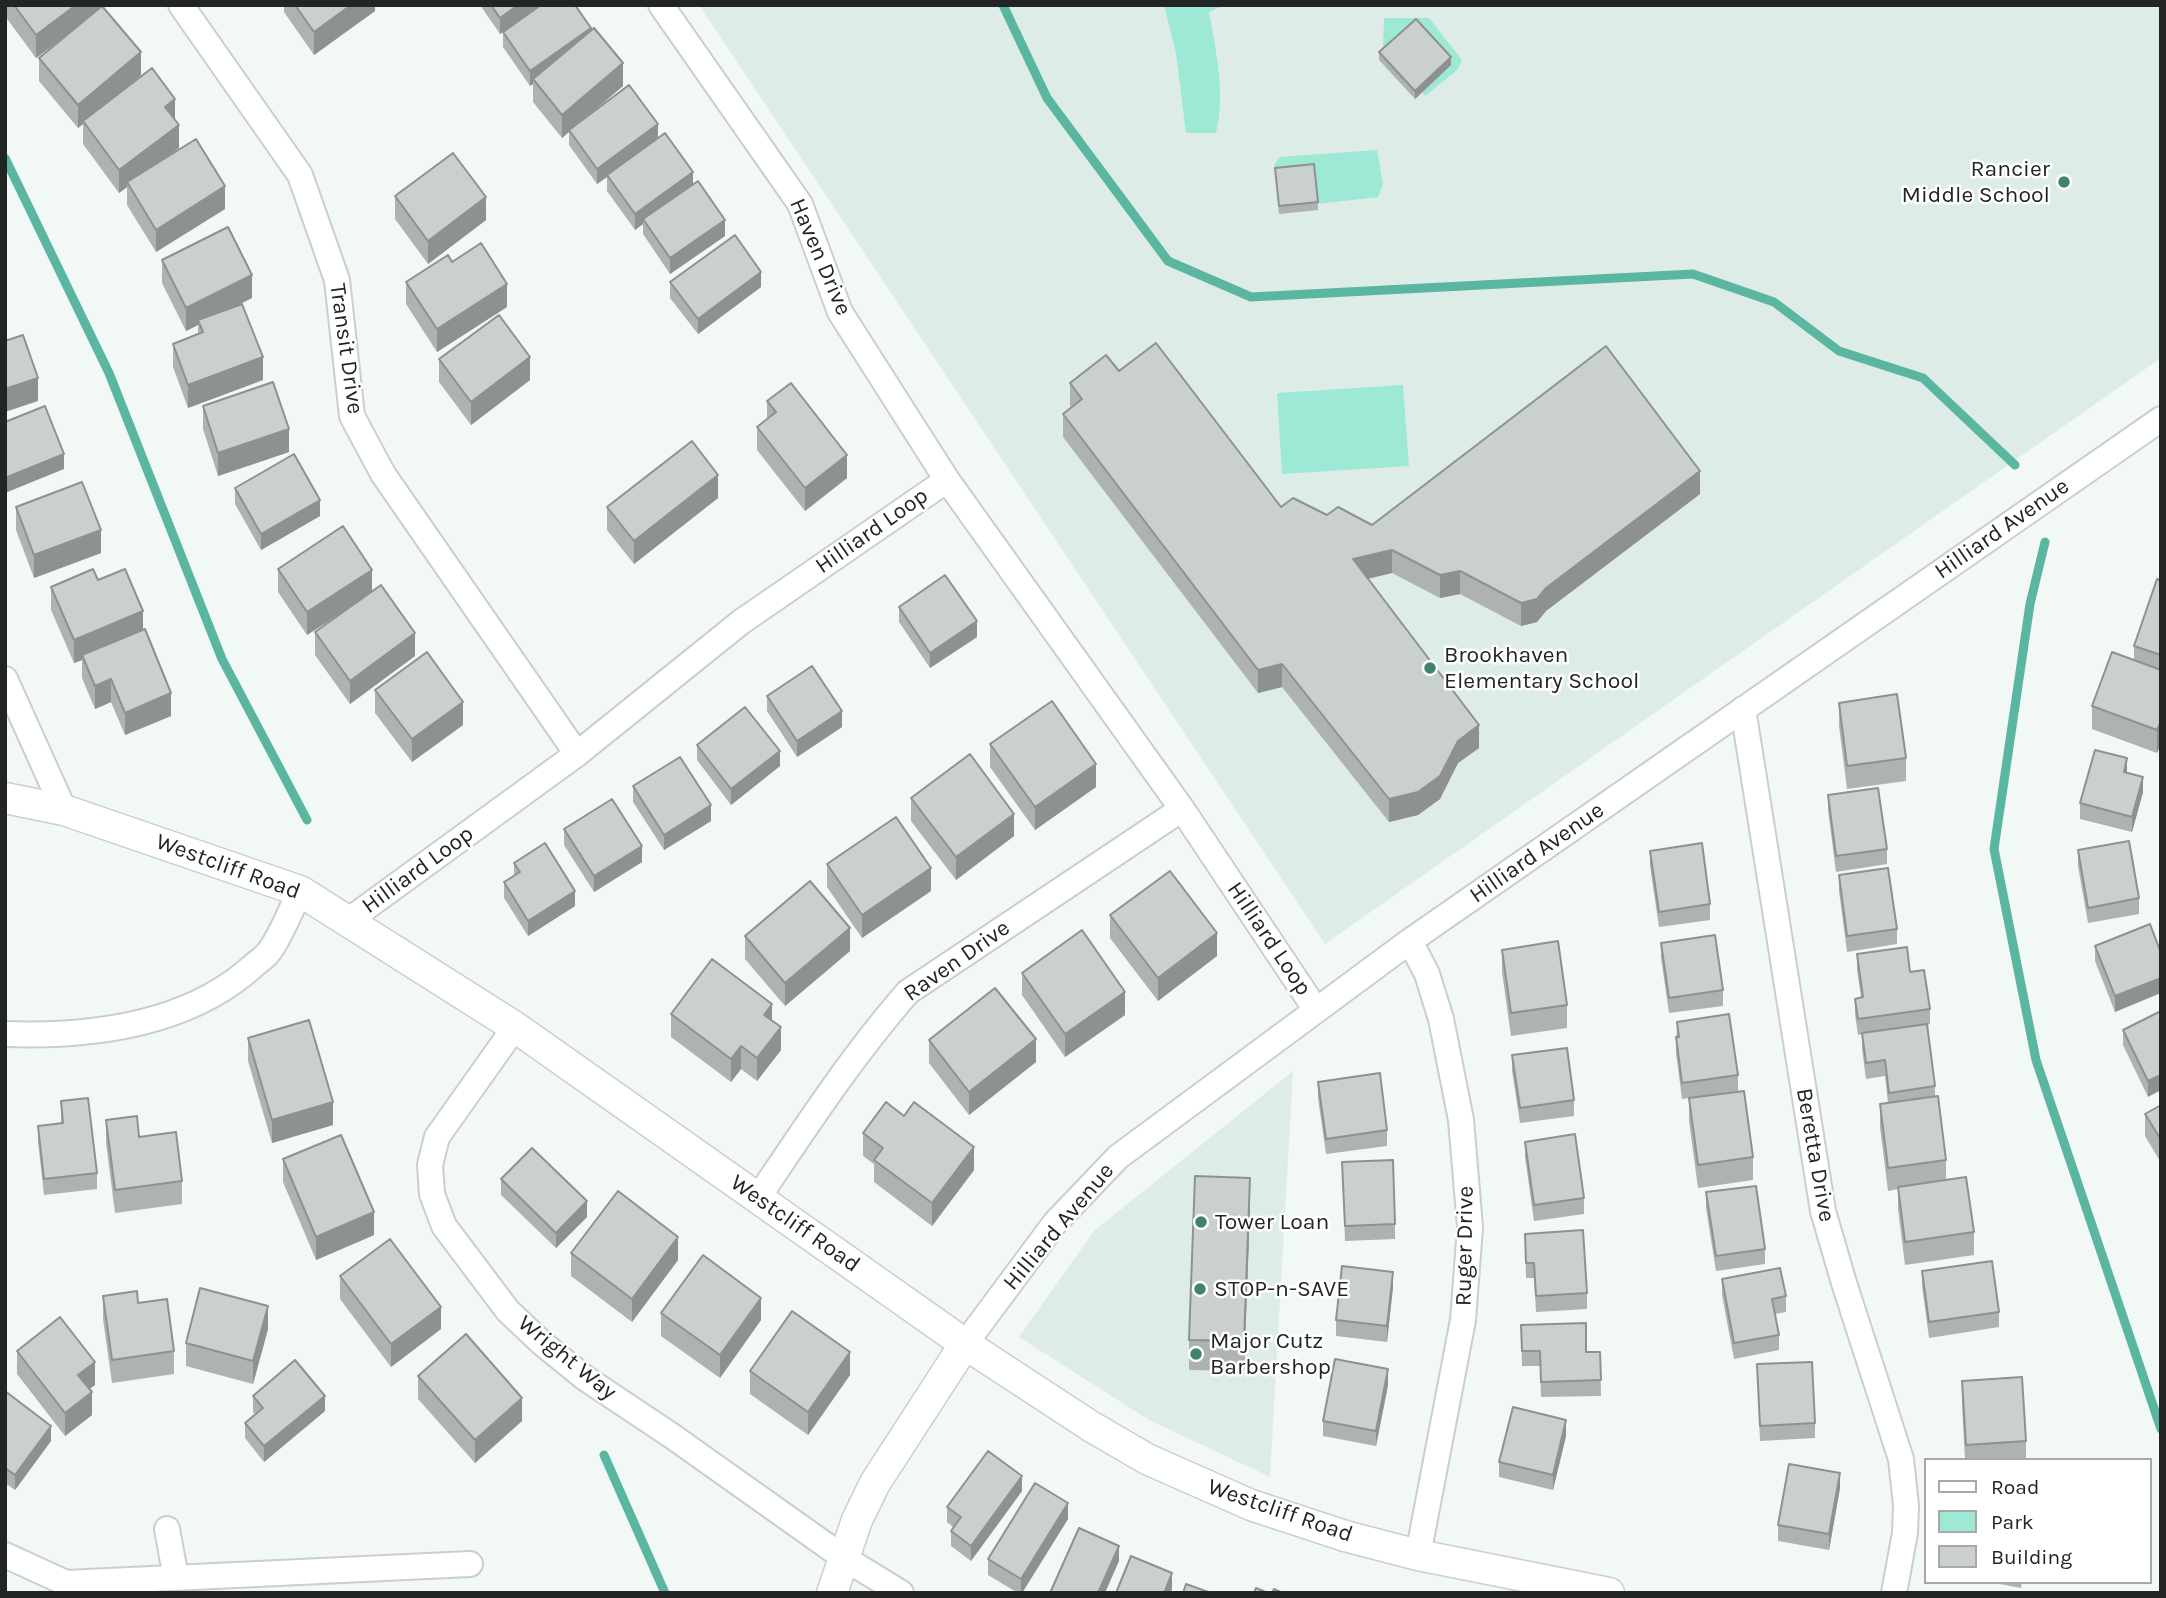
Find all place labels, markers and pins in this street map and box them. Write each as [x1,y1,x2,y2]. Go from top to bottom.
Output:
place label: Rancier Middle School [1901,155,2050,209]
marker: Rancier Middle School [2056,174,2072,190]
place label: Brookhaven Elementary School [1444,641,1639,695]
marker: Brookhaven Elementary School [1422,660,1438,676]
place label: Tower Loan [1215,1208,1329,1236]
marker: Tower Loan [1193,1214,1209,1230]
place label: STOP-n-SAVE [1214,1275,1349,1303]
marker: STOP-n-SAVE [1192,1281,1208,1297]
place label: Major Cutz Barbershop [1210,1327,1331,1381]
marker: Major Cutz Barbershop [1188,1346,1204,1362]

